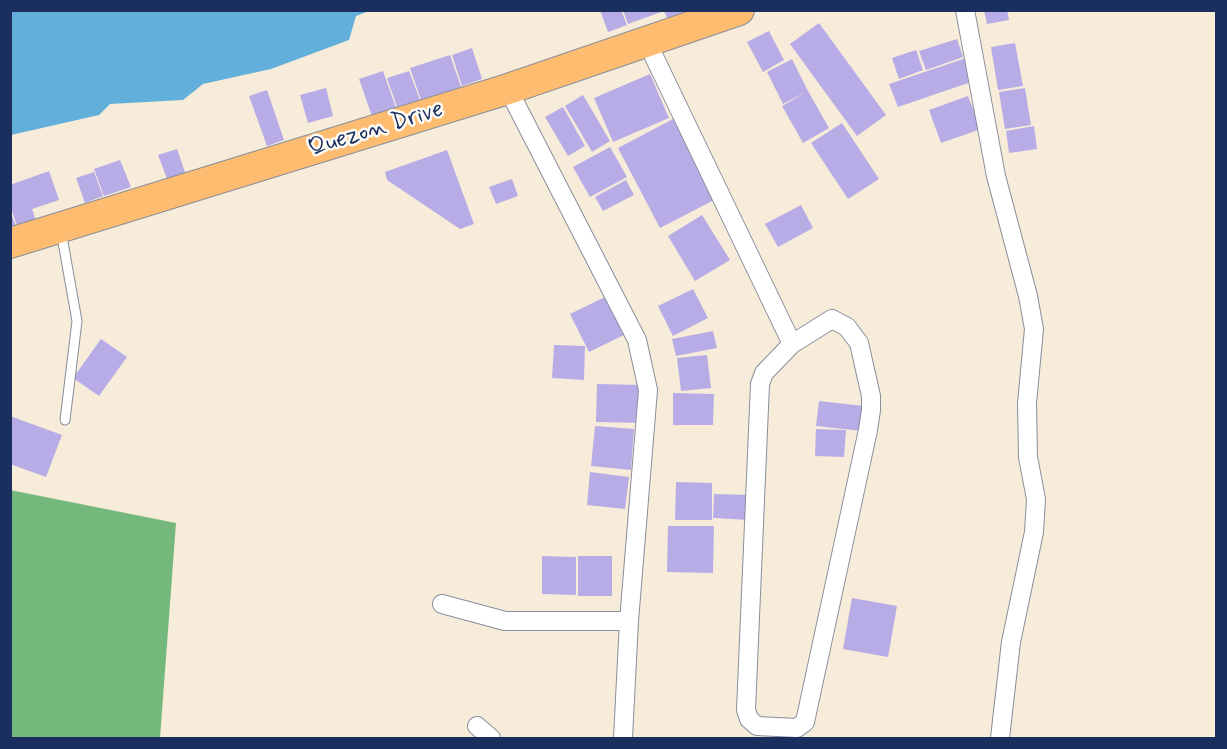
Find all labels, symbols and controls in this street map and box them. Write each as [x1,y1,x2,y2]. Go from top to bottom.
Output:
street label: Quezon Drive [305,96,447,164]

